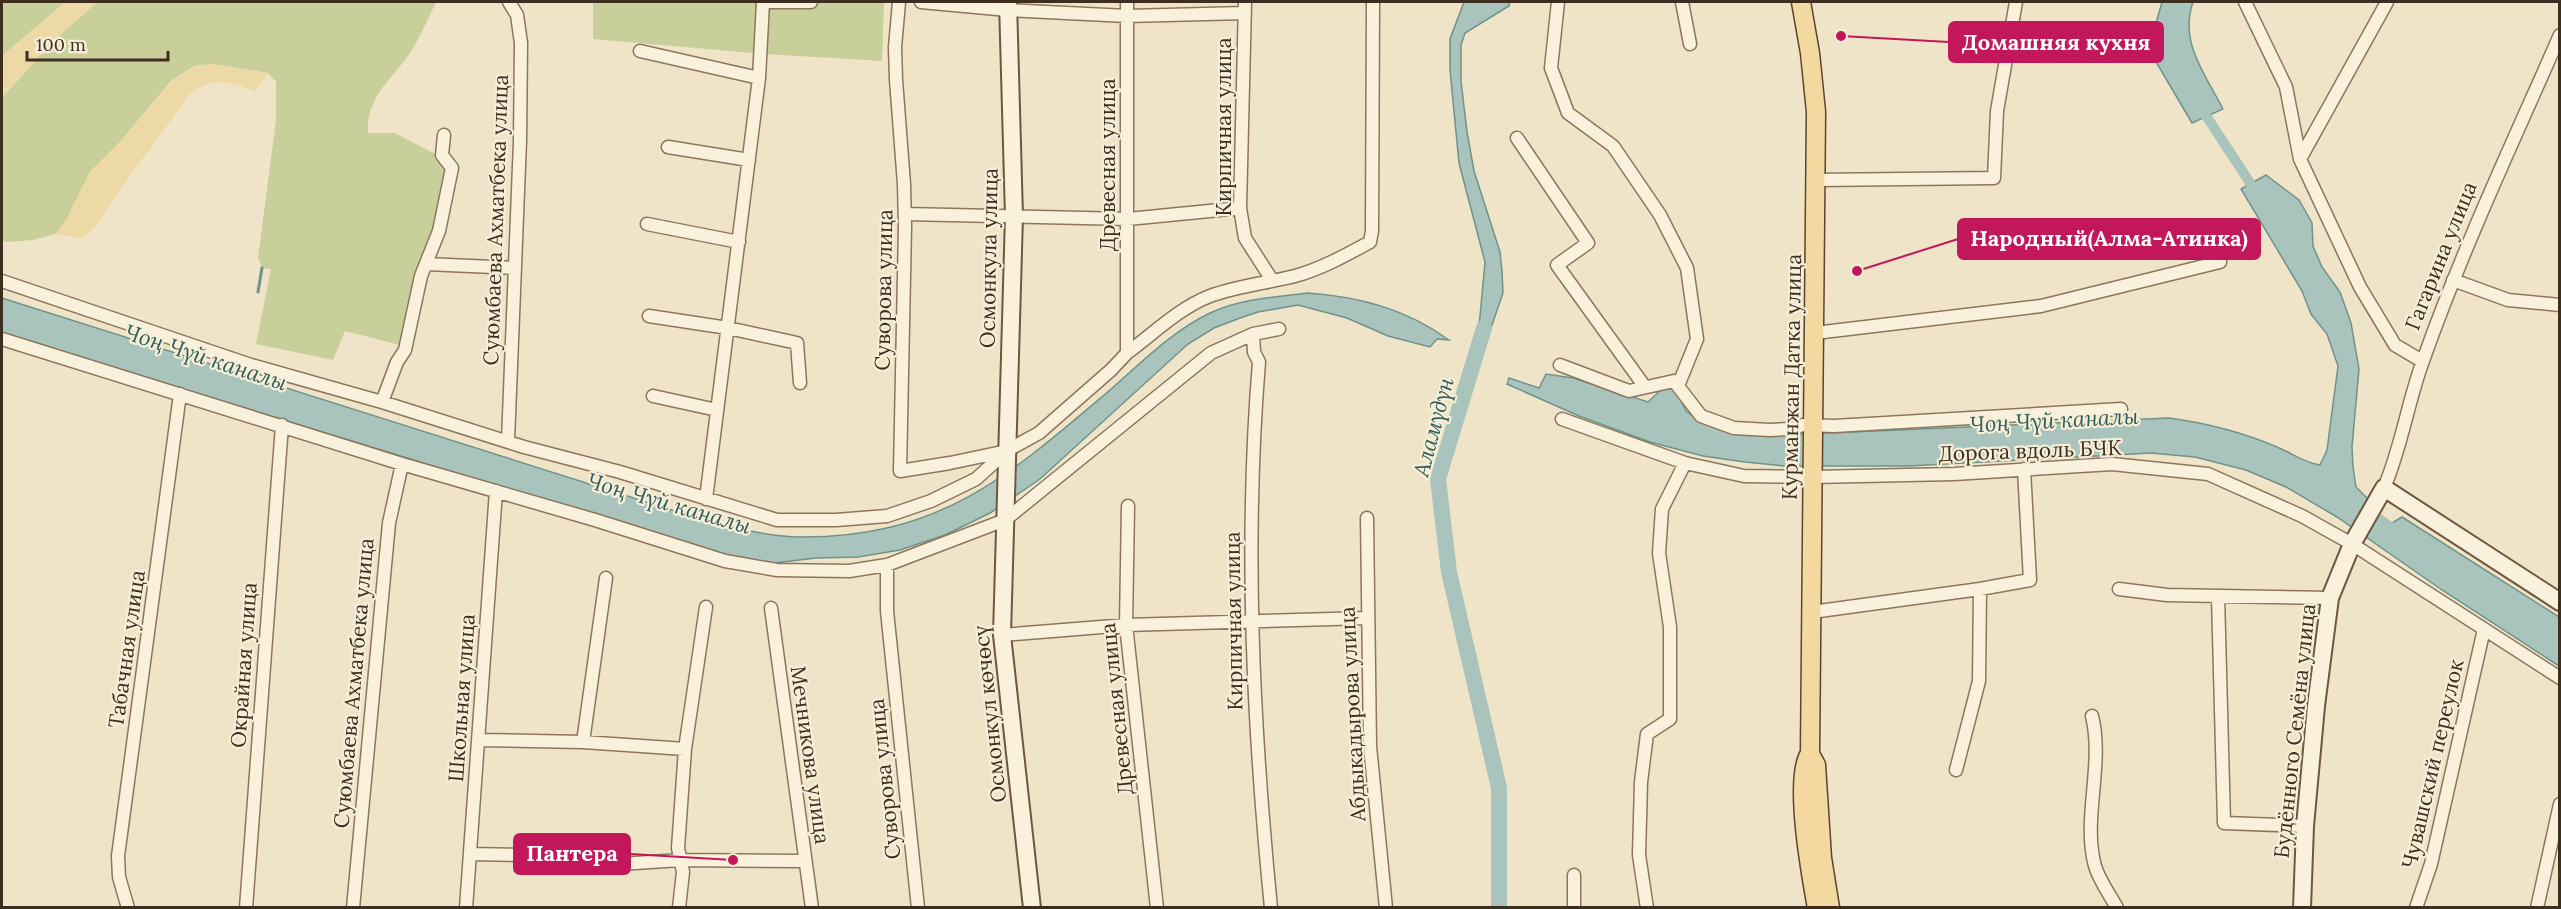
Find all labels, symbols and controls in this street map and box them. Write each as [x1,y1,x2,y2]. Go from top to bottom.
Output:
callout: Домашняя кухня [1949,22,2163,62]
scale bar [27,24,168,62]
text: Домашняя кухня [1961,28,2151,56]
text: 100 m [36,33,86,56]
street label: Кирпичная улица [1210,37,1237,217]
street label: Суюмбаева Ахматбека улица [477,74,514,366]
street label: Древесная улица [1094,78,1121,252]
street label: Осмонкула улица [973,168,1004,348]
street label: Гагарина улица [2398,177,2483,334]
street label: Суворова улица [869,209,898,371]
callout: Народный(Алма-Атинка) [1958,219,2260,259]
text: Народный(Алма-Атинка) [1970,224,2248,252]
street label: Курманжан Датка улица [1776,253,1807,500]
water label: Чоң Чүй каналы [121,318,291,397]
water label: Аламүдүн [1406,375,1460,480]
water label: Чоң Чүй каналы [1969,402,2139,438]
street label: Дорога вдоль БЧК [1938,434,2123,467]
water label: Чоң Чүй каналы [584,466,754,540]
street label: Кирпичная улица [1218,531,1249,711]
street label: Суюмбаева Ахматбека улица [327,537,380,829]
street label: Табачная улица [102,568,151,730]
street label: Окрайная улица [224,581,263,749]
street label: Будённого Семёна улица [2268,602,2321,860]
street label: Абдыкадырова улица [1333,606,1372,823]
street label: Школьная улица [442,613,481,783]
street label: Древесная улица [1094,621,1139,797]
street label: Осмонкул көчөсү [967,624,1012,804]
street label: Чувашский переулок [2395,656,2470,871]
street label: Мечникова улица [785,664,836,846]
street label: Суворова улица [863,697,906,861]
callout: Пантера [514,834,630,874]
text: Пантера [526,839,618,867]

